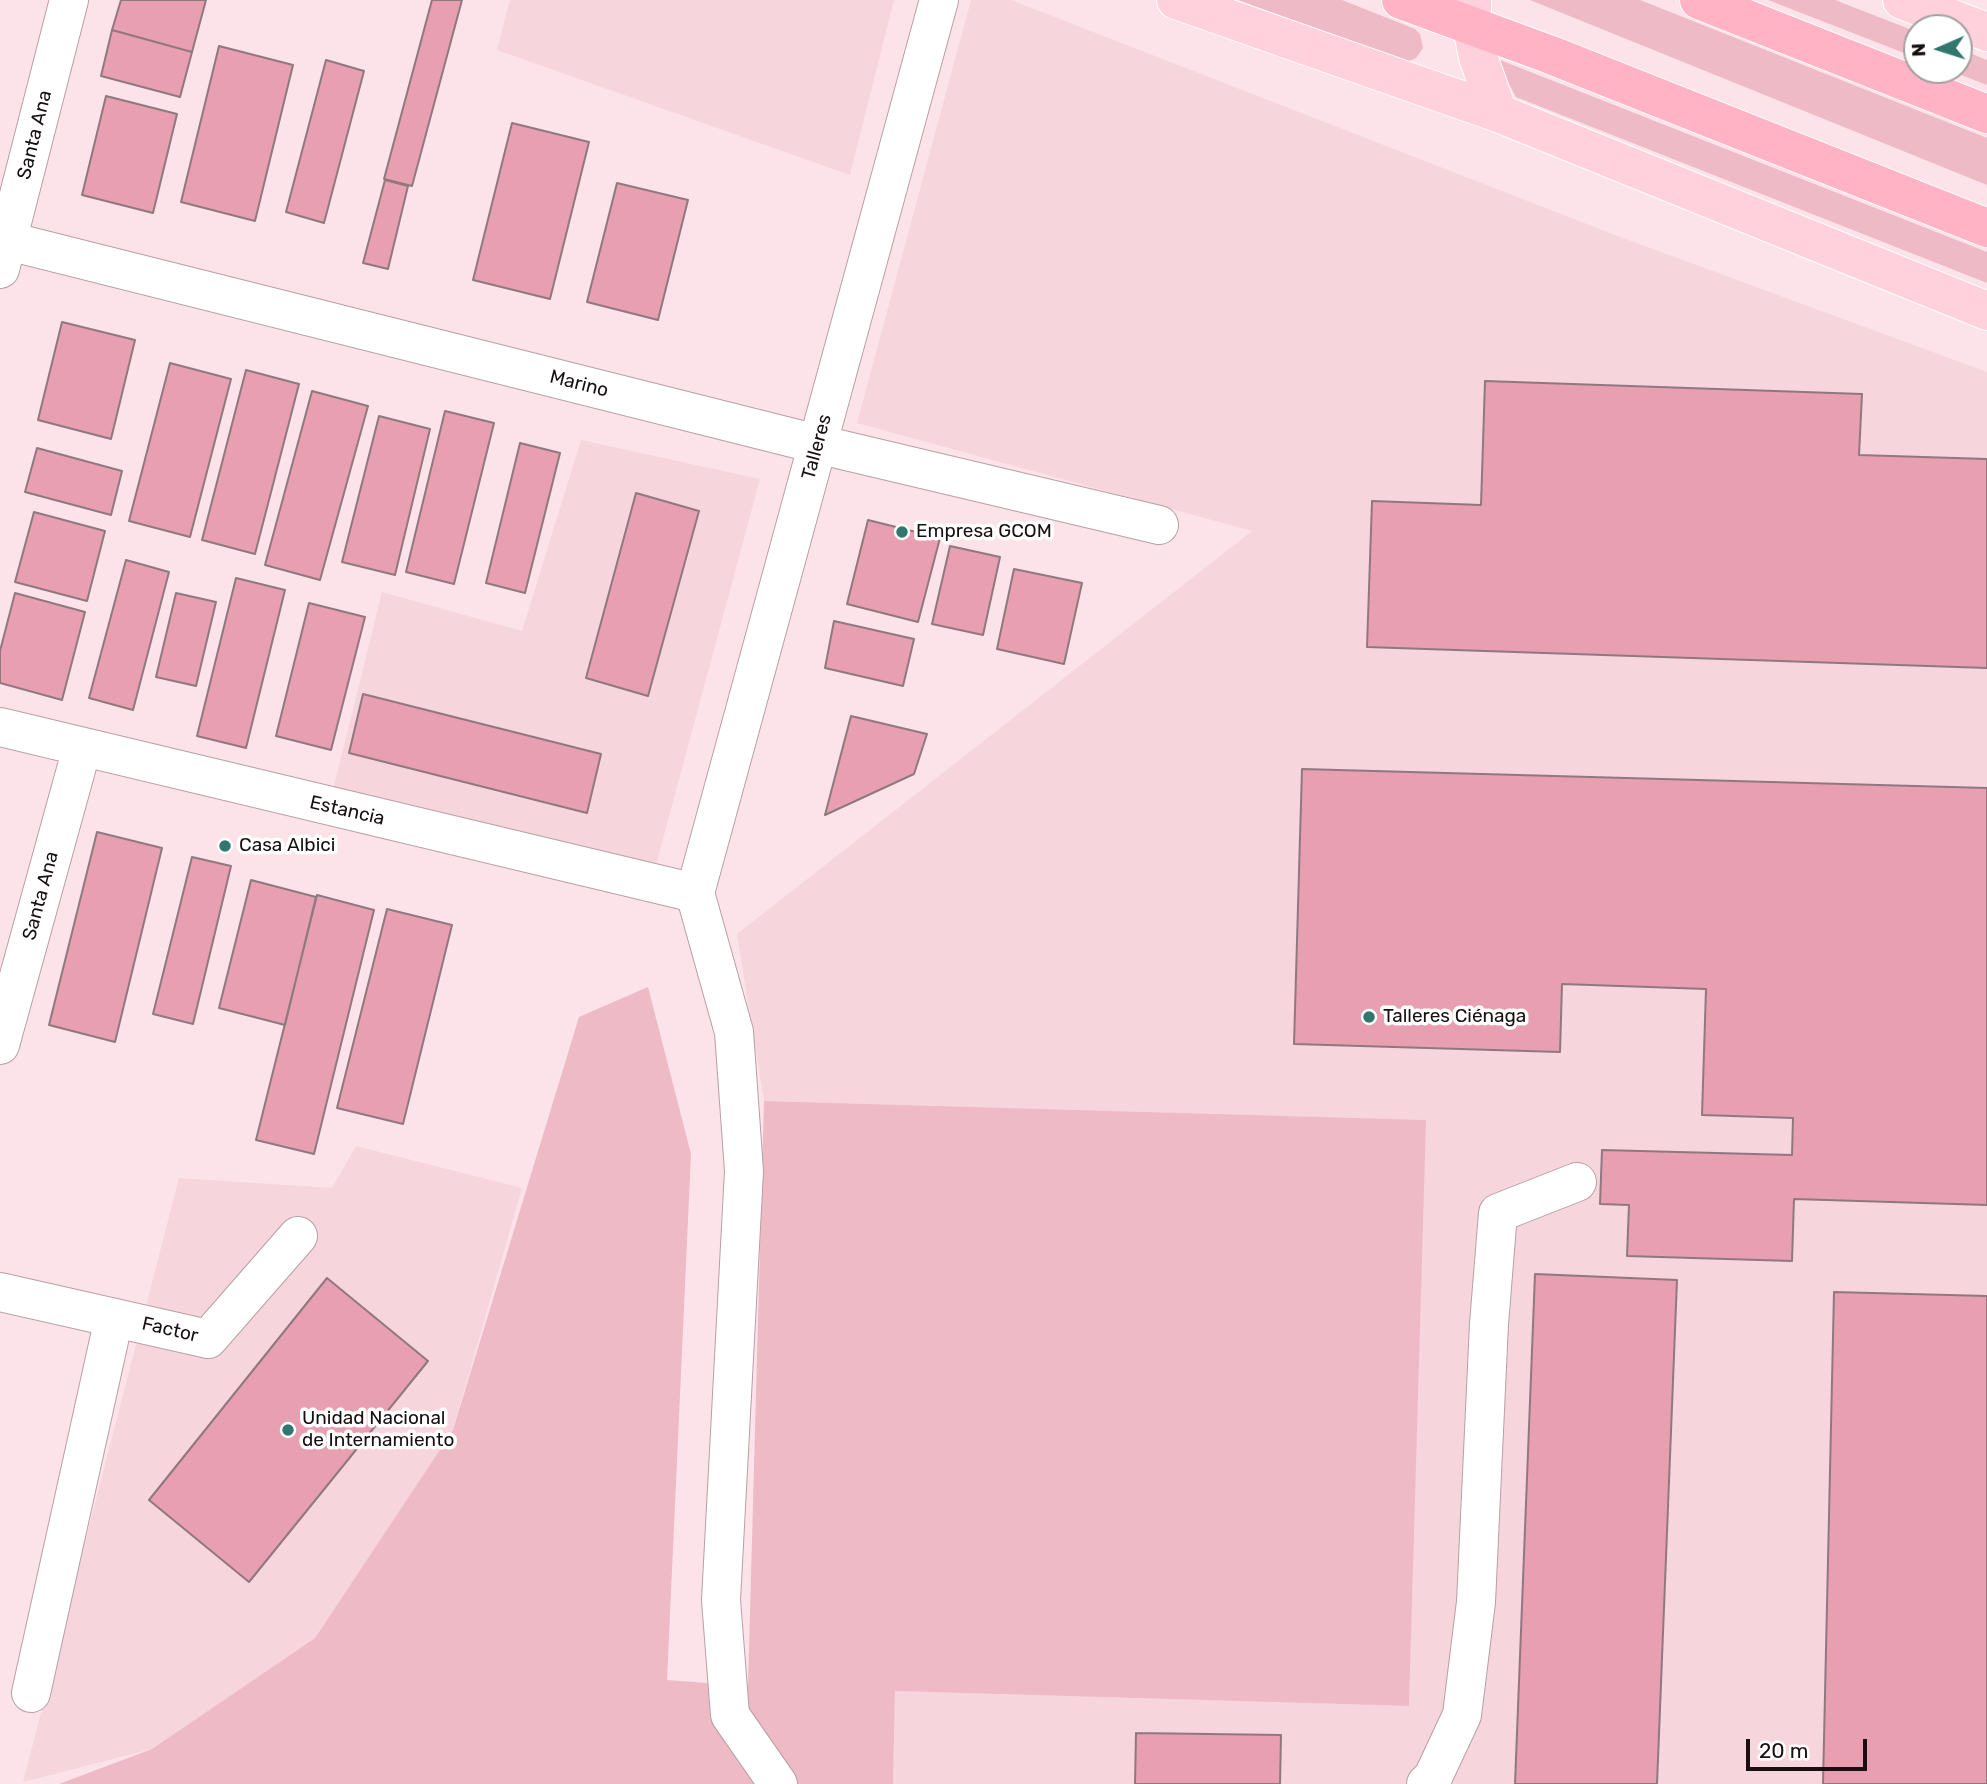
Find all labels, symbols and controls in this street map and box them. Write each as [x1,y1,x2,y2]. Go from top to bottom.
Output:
north arrow [1903,14,1973,84]
text: N [1907,43,1930,57]
street label: Santa Ana [13,88,57,182]
street label: Marino [547,366,611,402]
street label: Talleres [797,412,837,482]
place label: Empresa GCOM [916,521,1052,543]
marker: Empresa GCOM [894,524,910,540]
street label: Estancia [307,791,387,831]
place label: Casa Albici [239,835,335,857]
marker: Casa Albici [217,838,233,854]
street label: Santa Ana [18,849,64,943]
place label: Talleres Ciénaga [1383,1006,1526,1028]
marker: Talleres Ciénaga [1361,1009,1377,1025]
street label: Factor [140,1312,200,1348]
place label: Unidad Nacional de Internamiento [302,1408,454,1452]
marker: Unidad Nacional de Internamiento [280,1422,296,1438]
scale bar [1749,1724,1870,1768]
text: 20 m [1759,1738,1808,1763]

